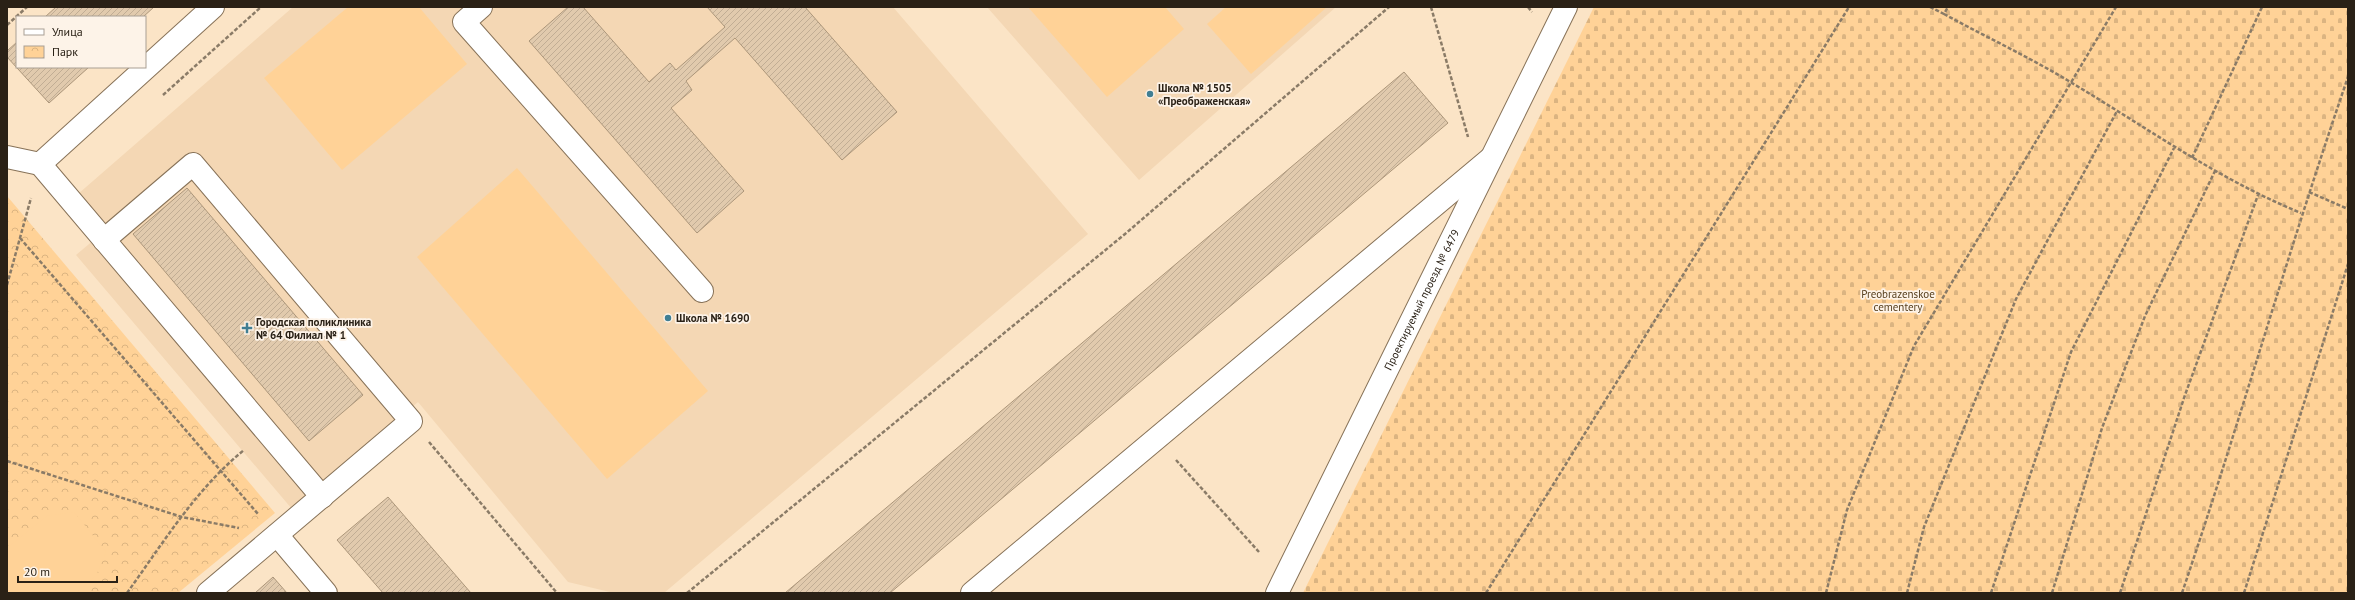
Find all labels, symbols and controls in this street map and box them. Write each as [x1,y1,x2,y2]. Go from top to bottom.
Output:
legend [16,16,146,68]
text: Улица [52,24,83,39]
text: Парк [52,44,78,59]
place label: Школа № 1505 «Преображенская» [1158,81,1251,108]
marker: Школа № 1505 «Преображенская» [1145,89,1155,99]
street label: Проектируемый проезд № 6479 [1381,227,1462,373]
park label: Preobrazenskoe cementery [1861,287,1935,314]
place label: Школа № 1690 [676,311,750,325]
marker: Школа № 1690 [663,313,673,323]
place label: Городская поликлиника № 64 Филиал № 1 [256,315,371,342]
marker: Городская поликлиника № 64 Филиал № 1 [241,322,253,334]
scale bar [18,558,117,584]
text: 20 m [24,564,50,579]

